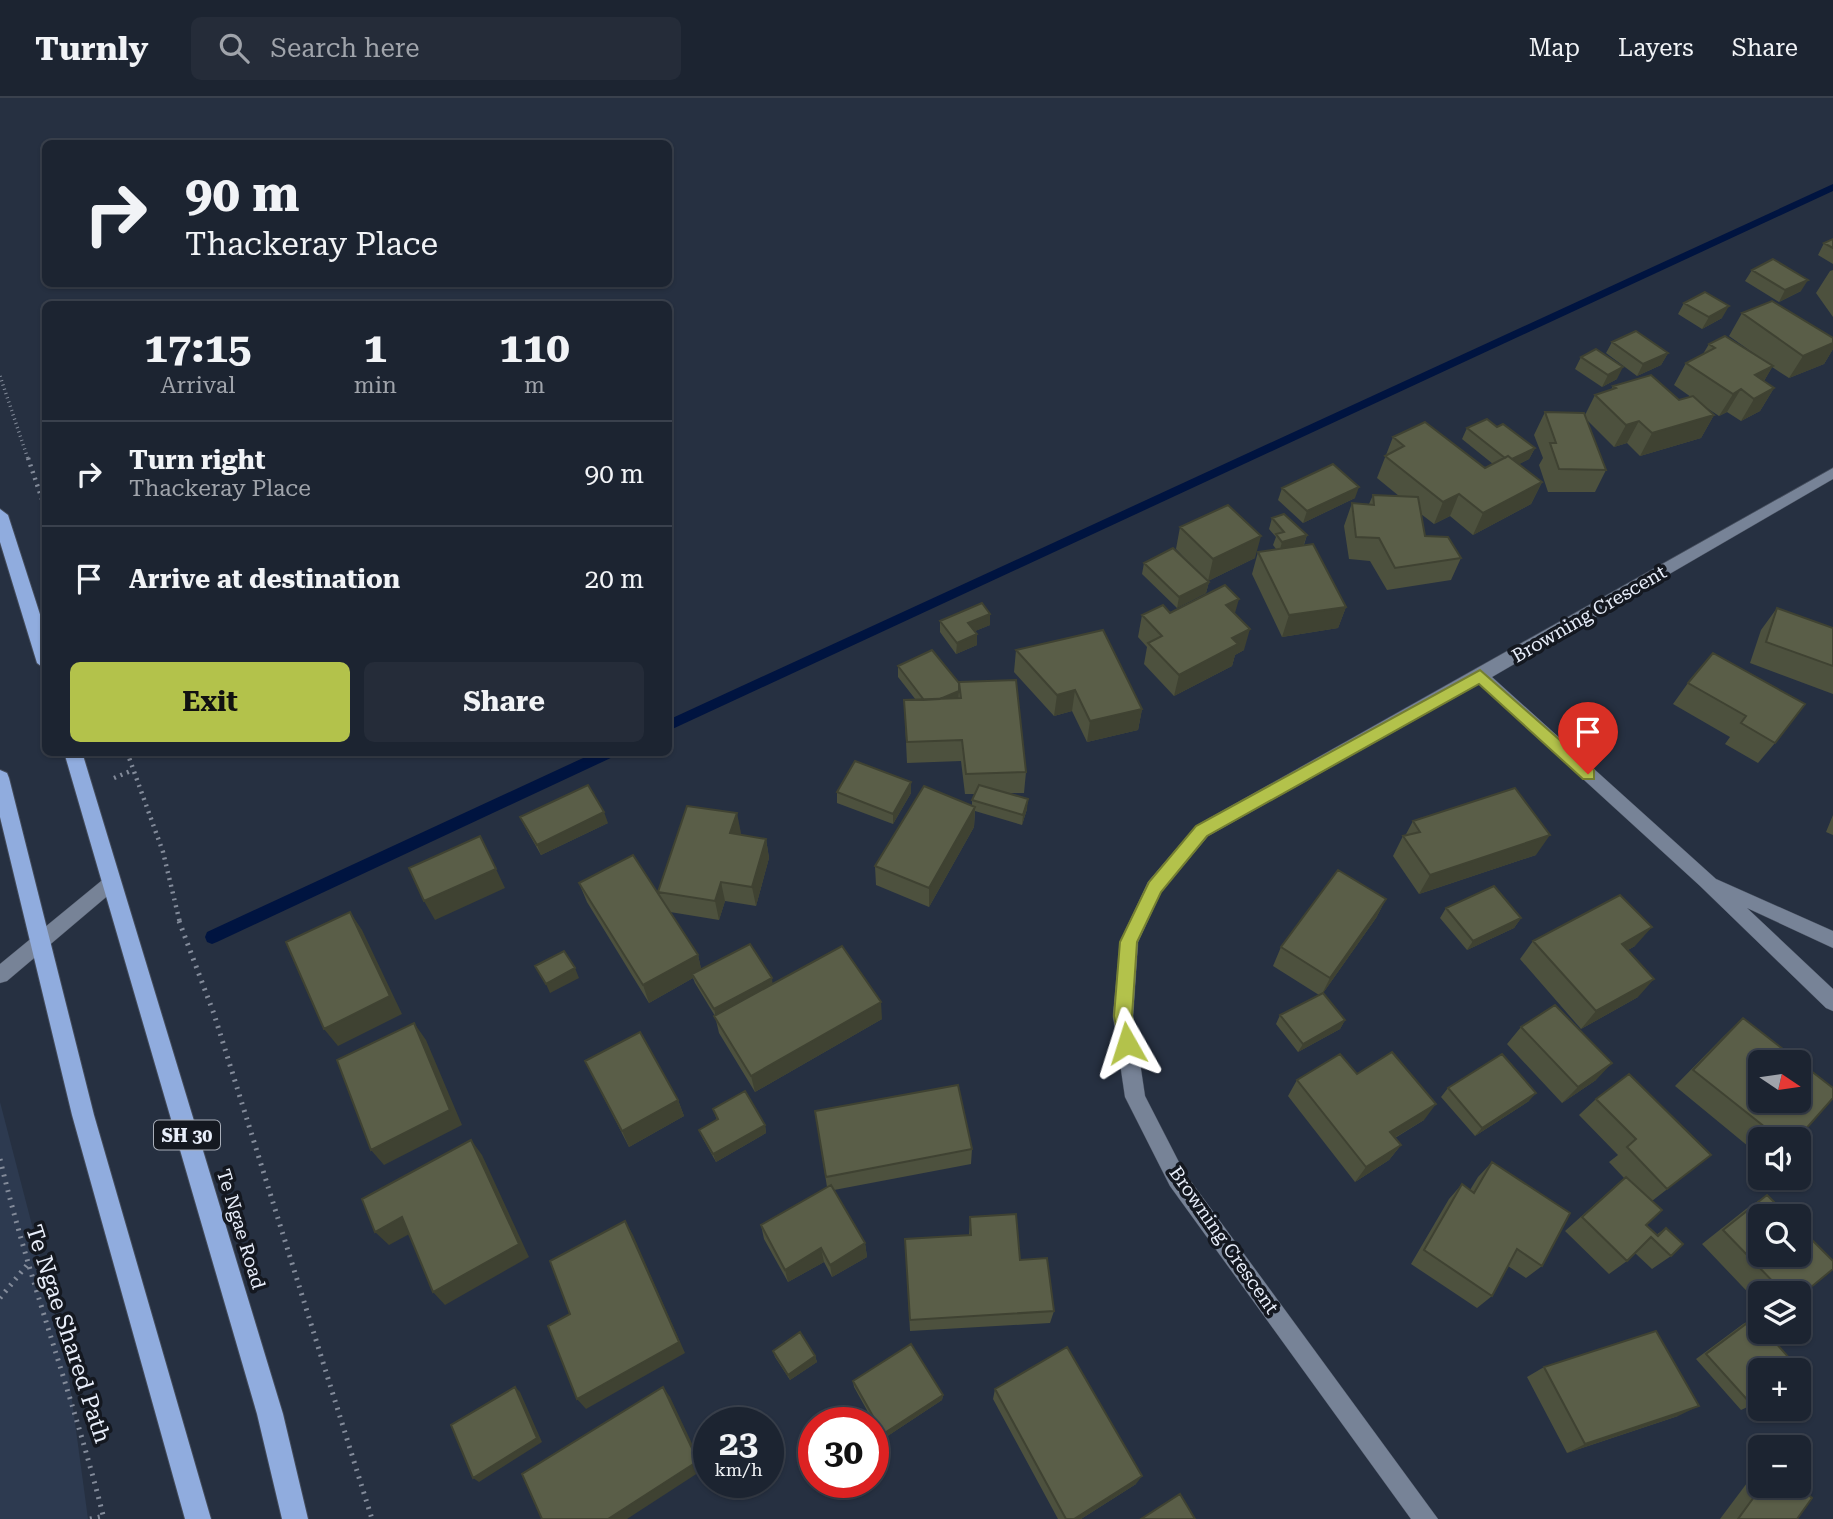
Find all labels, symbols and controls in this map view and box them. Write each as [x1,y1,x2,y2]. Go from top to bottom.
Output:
search box [191,17,681,80]
text: Turnly [35,29,149,68]
icon: search [215,29,253,67]
text: Search here [271,33,419,63]
text: Map [1529,34,1580,62]
text: Layers [1618,34,1694,62]
text: Share [1732,34,1798,62]
text: 90 m [185,166,300,223]
icon: right [70,168,161,259]
text: Thackeray Place [185,225,438,263]
text: 17:15 [144,323,251,372]
text: 1 [364,323,387,372]
text: 110 [499,323,570,372]
text: Arrival [160,372,235,399]
text: min [354,372,397,399]
text: m [524,372,545,399]
text: Turn right [129,445,265,475]
icon: right [70,455,108,493]
text: 90 m [585,459,644,489]
text: Thackeray Place [129,475,311,502]
icon: arrive [70,560,108,598]
street label: Browning Crescent [1508,560,1670,668]
text: Arrive at destination [129,564,400,594]
text: 20 m [585,564,644,594]
button: Exit [70,662,350,742]
button: Share [364,662,644,742]
pin [1558,702,1618,774]
icon: arrive [1569,713,1607,751]
position arrow [1090,1006,1164,1080]
north arrow [1748,1050,1811,1113]
map controls [1748,1050,1811,1498]
road number: SH 30 [154,1120,220,1150]
button: sound [1748,1127,1811,1190]
street label: Browning Crescent [1165,1162,1283,1318]
street label: Te Ngae Road [212,1166,270,1292]
button: search [1748,1204,1811,1267]
street label: Te Ngae Shared Path [20,1221,116,1447]
button: layers [1748,1281,1811,1344]
button: + [1748,1358,1811,1421]
speed limit sign: 30 [798,1407,889,1498]
text: 23 [719,1423,758,1464]
button: − [1748,1435,1811,1498]
text: km/h [714,1459,763,1480]

